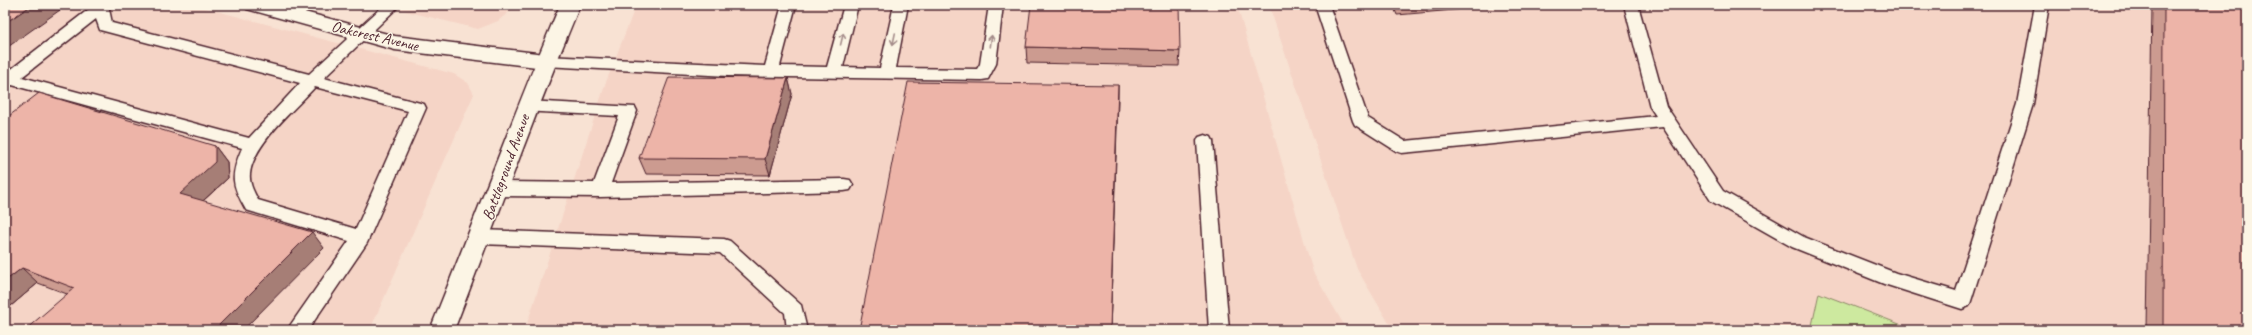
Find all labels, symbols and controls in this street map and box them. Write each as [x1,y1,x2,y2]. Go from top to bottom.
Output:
street label: Oakcrest Avenue [329,16,422,56]
one-way arrow [839,33,846,46]
one-way arrow [889,33,897,46]
one-way arrow [987,35,995,48]
street label: Battleground Avenue [478,110,535,223]

